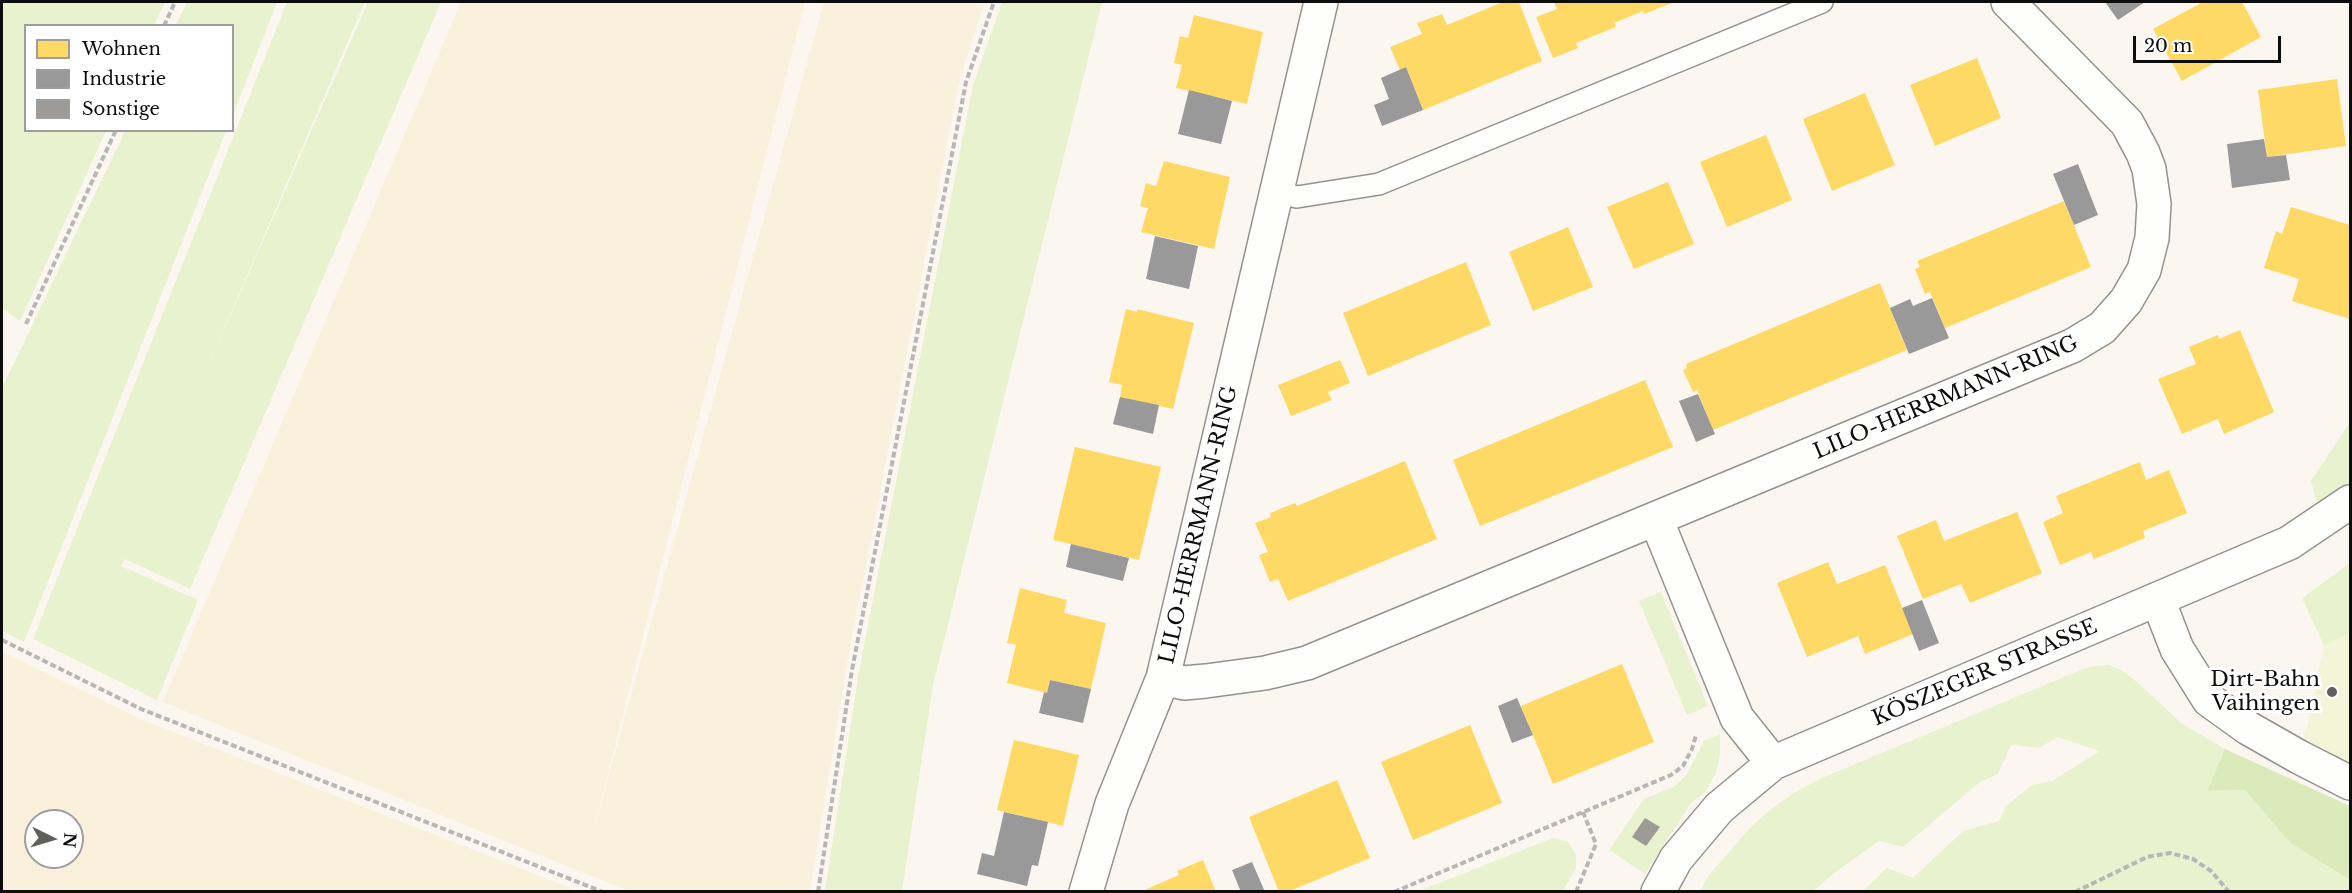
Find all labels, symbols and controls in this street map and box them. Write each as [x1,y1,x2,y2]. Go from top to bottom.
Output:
legend [24,24,234,132]
scale bar [2136,24,2284,62]
text: 20 m [2144,35,2192,57]
text: Wohnen [82,38,161,60]
text: Industrie [82,68,166,90]
text: Sonstige [82,98,160,120]
street label: LILO-HERRMANN-RING [1810,331,2082,465]
street label: LILO-HERRMANN-RING [1155,383,1243,667]
street label: KÖSZEGER STRASSE [1869,614,2101,732]
place label: Dirt-Bahn Vaihingen [2210,667,2320,717]
marker: Dirt-Bahn Vaihingen [2325,685,2339,699]
north arrow [24,809,84,869]
text: N [59,832,81,849]

